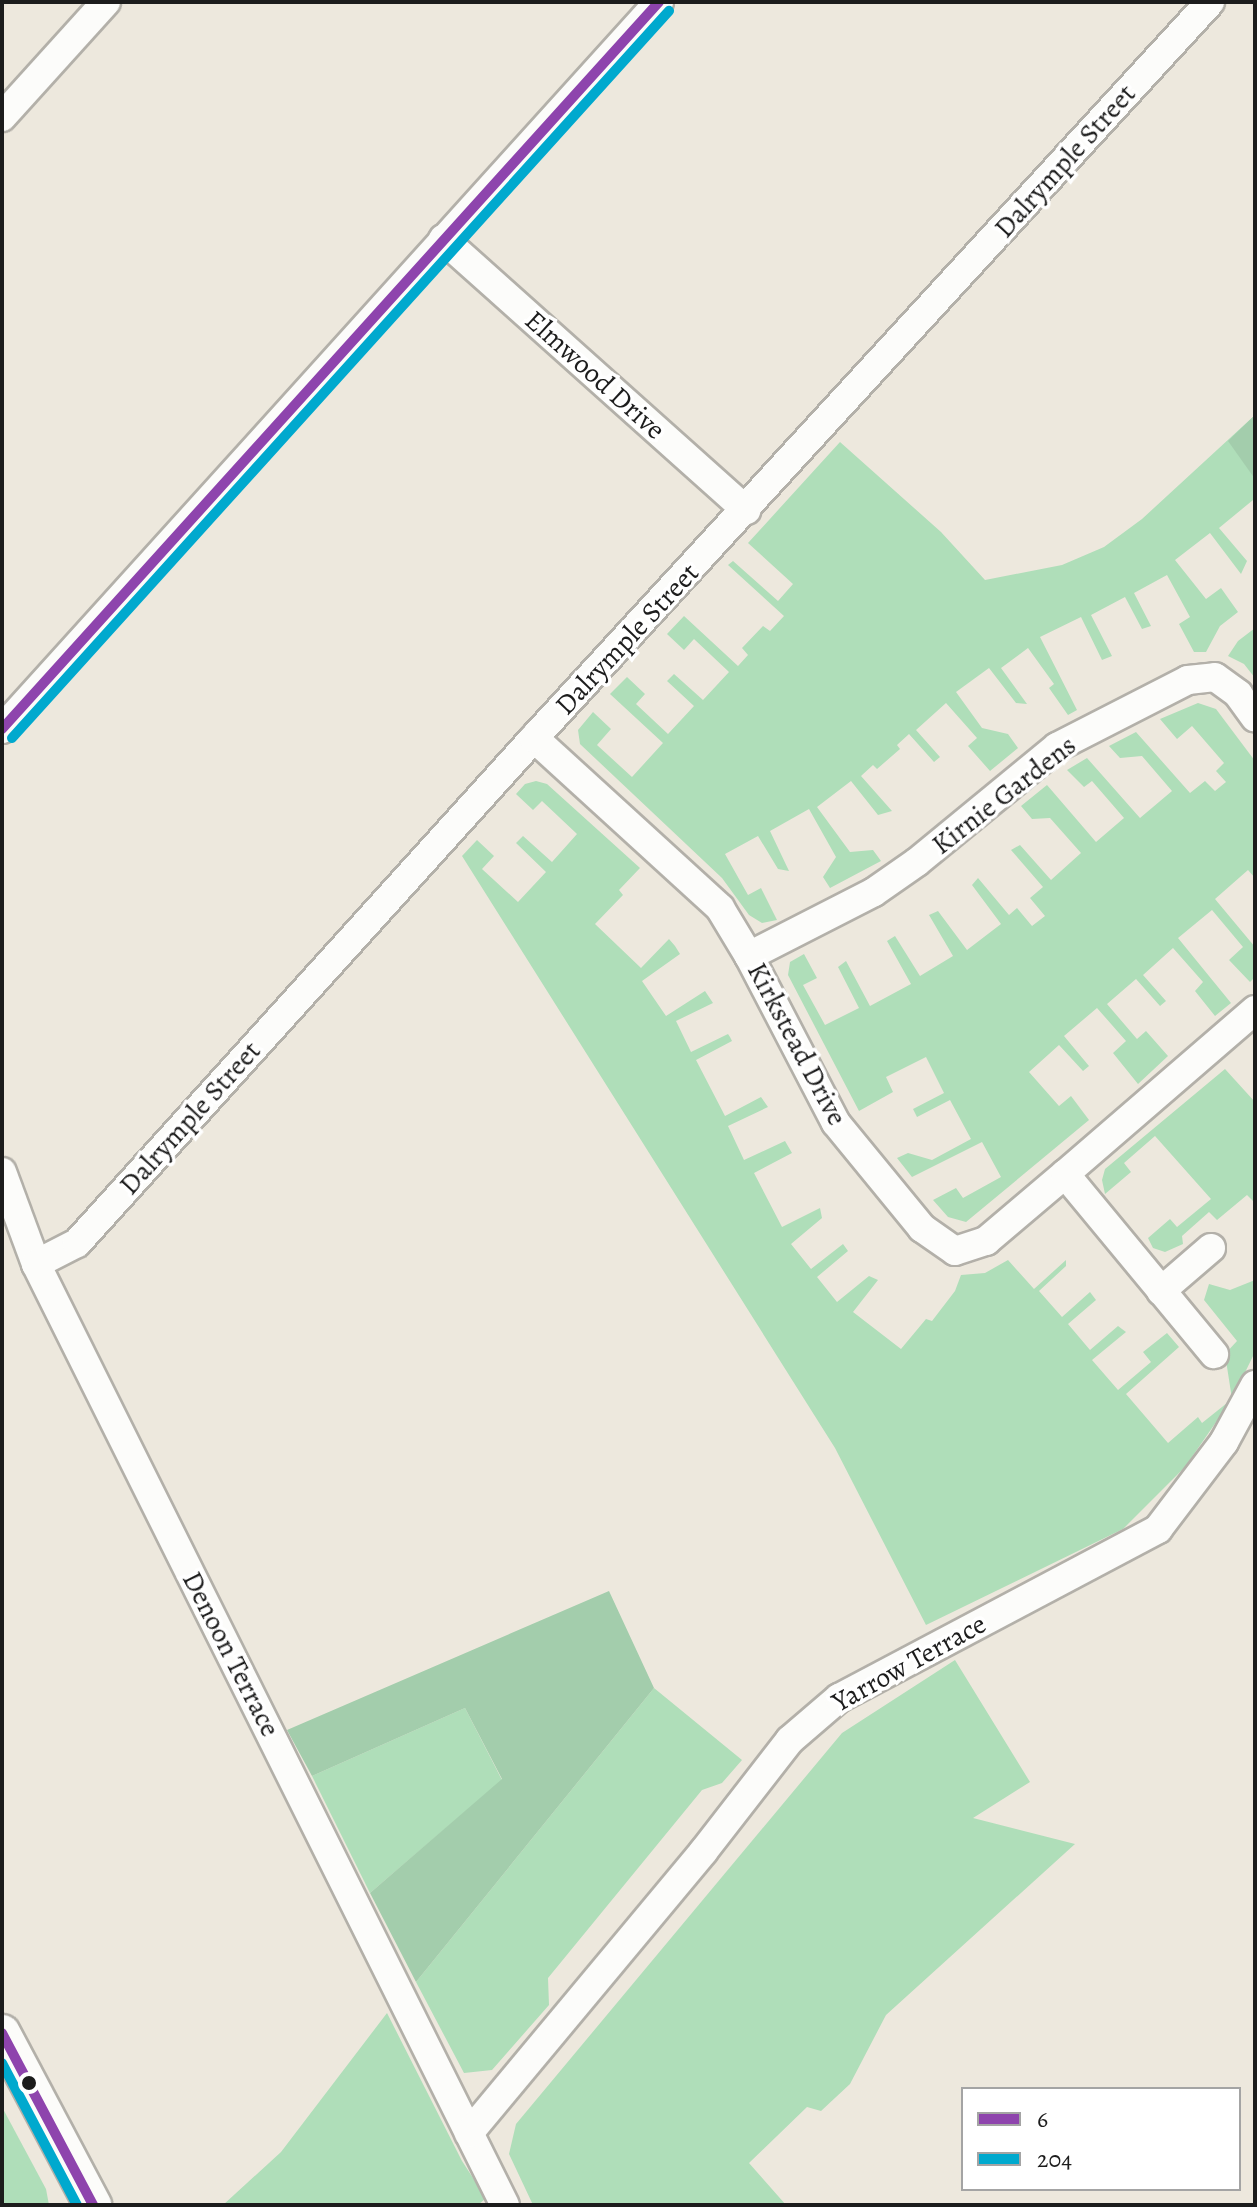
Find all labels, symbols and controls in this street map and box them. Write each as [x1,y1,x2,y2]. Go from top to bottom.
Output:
street label: Dalrymple Street [987,77,1143,245]
street label: Elmwood Drive [518,303,672,447]
street label: Dalrymple Street [548,556,706,722]
street label: Kirnie Gardens [925,728,1083,862]
street label: Kirkstead Drive [740,957,854,1131]
street label: Dalrymple Street [112,1034,268,1202]
street label: Denoon Terrace [175,1566,287,1742]
street label: Yarrow Terrace [826,1607,992,1719]
unlabelled marker [21,2075,37,2091]
legend [961,2087,1241,2191]
text: 6 [1037,2103,1048,2135]
text: 204 [1037,2143,1072,2175]

